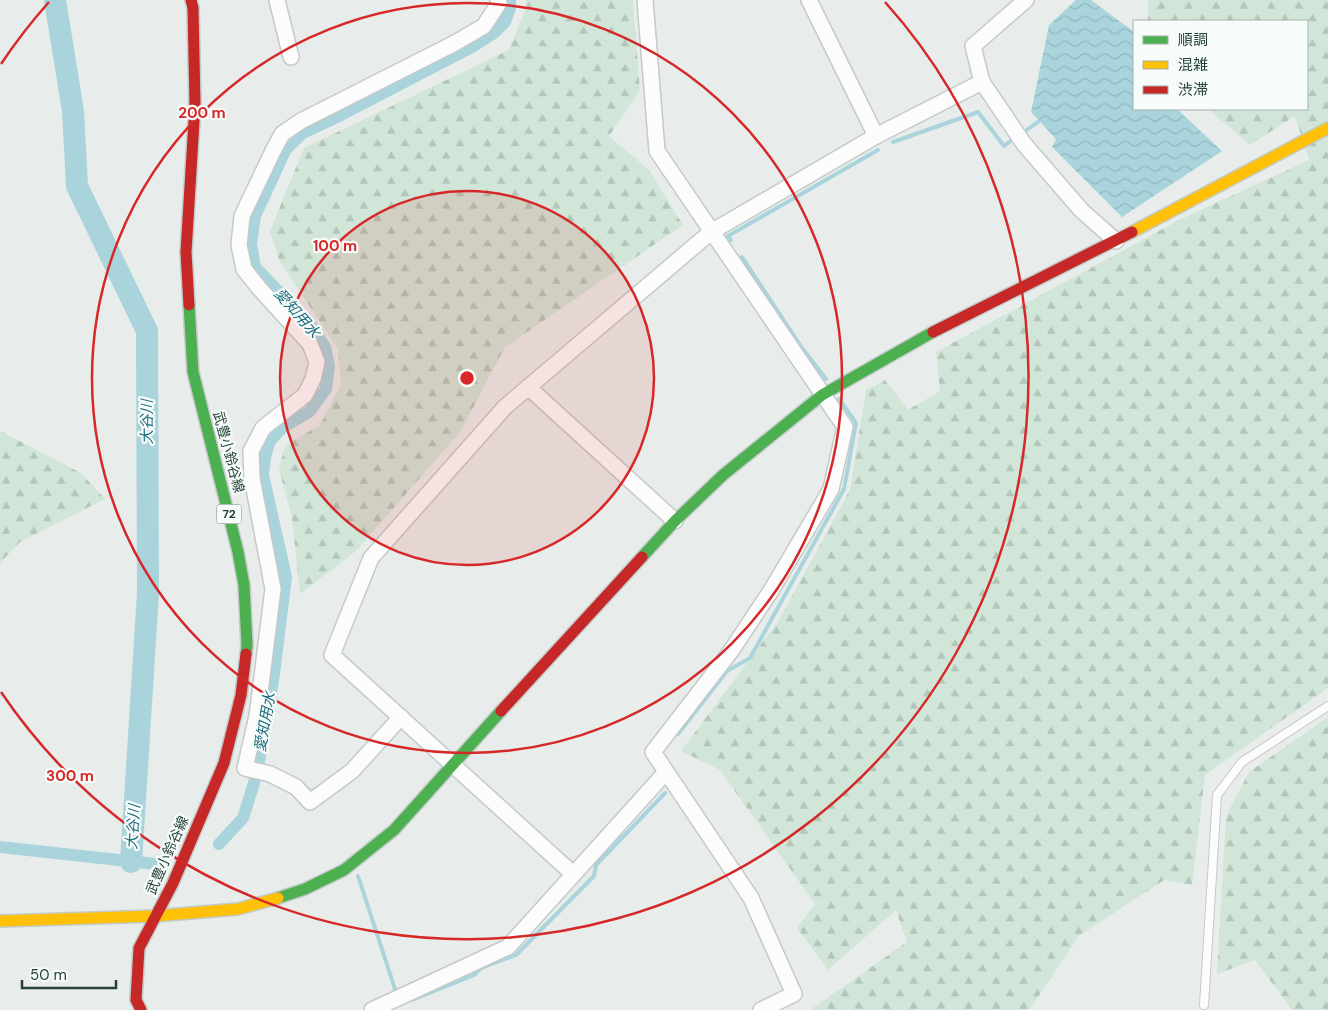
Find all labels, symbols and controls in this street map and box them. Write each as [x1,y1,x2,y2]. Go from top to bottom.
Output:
legend [1133,20,1308,110]
text: 順調 [1178,30,1208,50]
text: 混雑 [1178,55,1208,75]
text: 渋滞 [1178,80,1208,100]
text: 200 m [178,103,226,123]
text: 100 m [313,236,357,256]
water label: 愛知用水 [270,284,326,344]
centre of rings [458,369,476,387]
water label: 大谷川 [137,398,157,445]
street label: 武豊小鈴谷線 [209,409,249,495]
road number: 72 [216,504,242,524]
water label: 愛知用水 [250,689,280,753]
text: 300 m [46,766,94,786]
water label: 大谷川 [121,802,145,850]
street label: 武豊小鈴谷線 [142,813,192,897]
scale bar [22,958,116,990]
text: 50 m [30,965,67,985]

